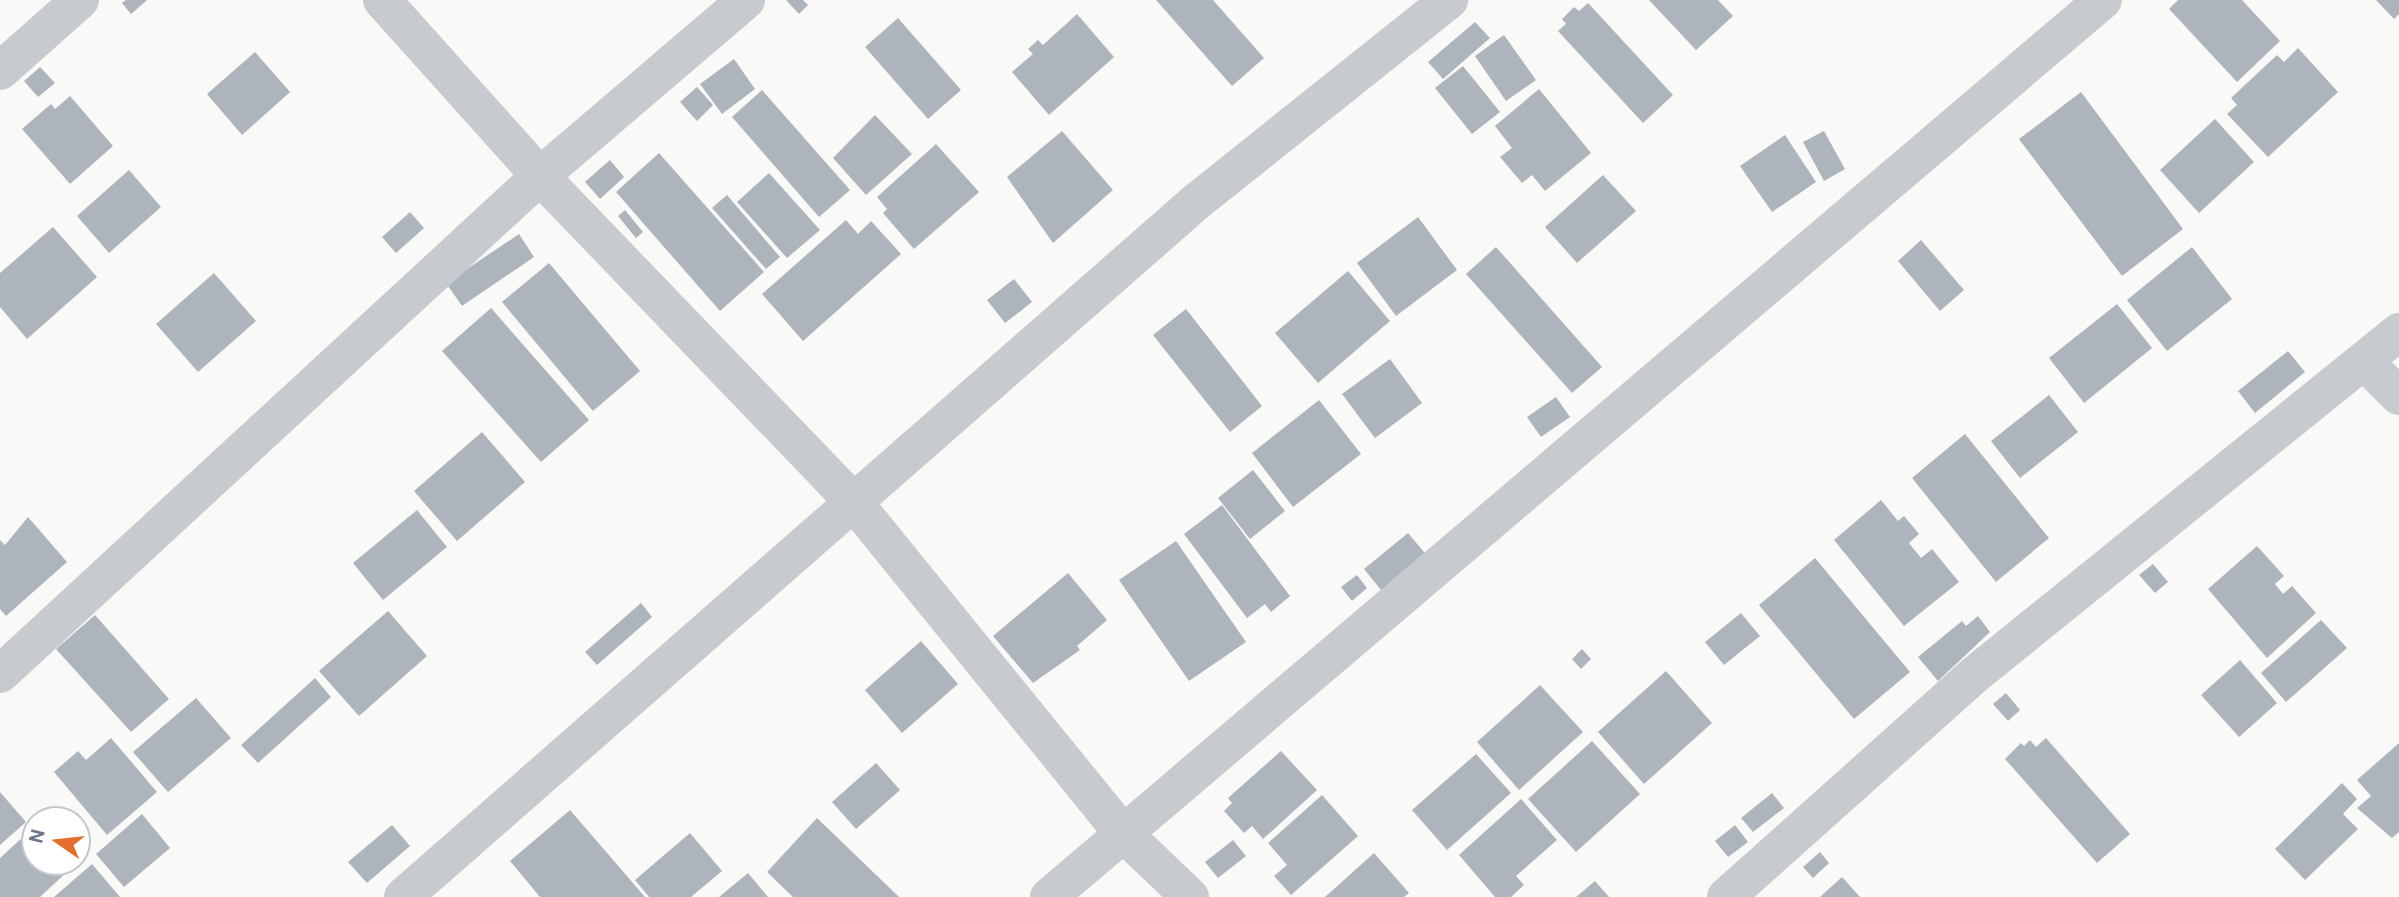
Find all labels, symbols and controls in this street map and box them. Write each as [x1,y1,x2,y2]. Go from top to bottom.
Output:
north arrow [21,806,91,876]
text: N [24,827,50,846]

